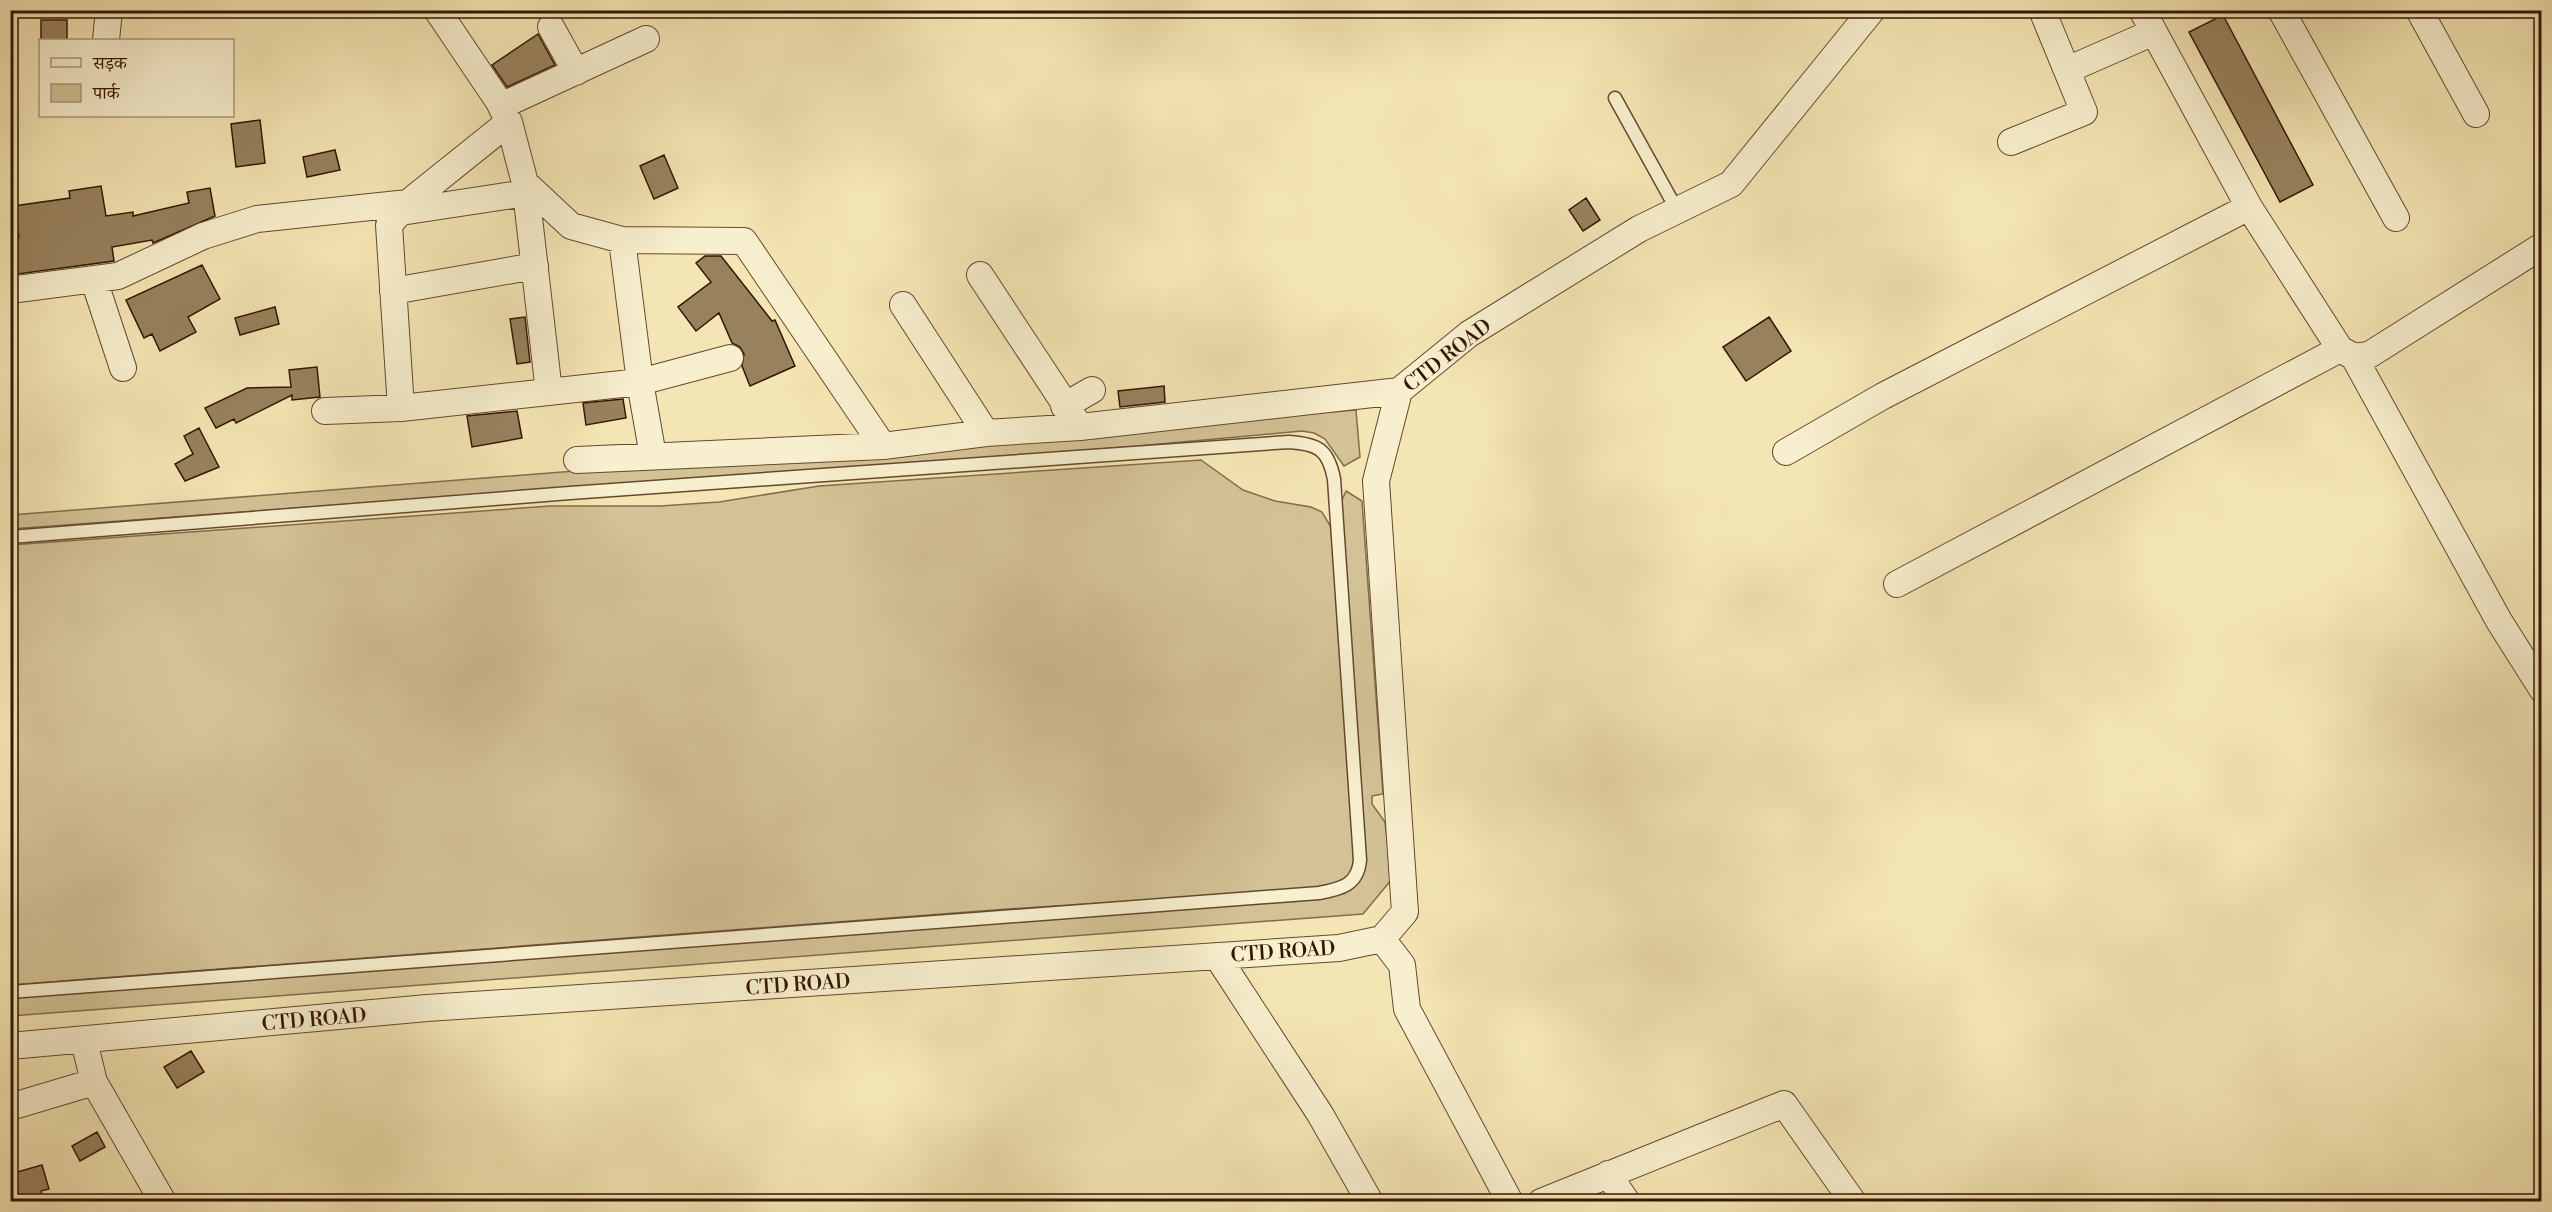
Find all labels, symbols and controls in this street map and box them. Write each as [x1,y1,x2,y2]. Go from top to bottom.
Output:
legend [39,39,234,117]
text: सड़क [92,52,128,75]
text: पार्क [92,82,121,105]
street label: CTD ROAD [1399,314,1497,398]
street label: CTD ROAD [1230,936,1336,969]
street label: CTD ROAD [745,969,851,1002]
street label: CTD ROAD [261,1003,368,1038]

